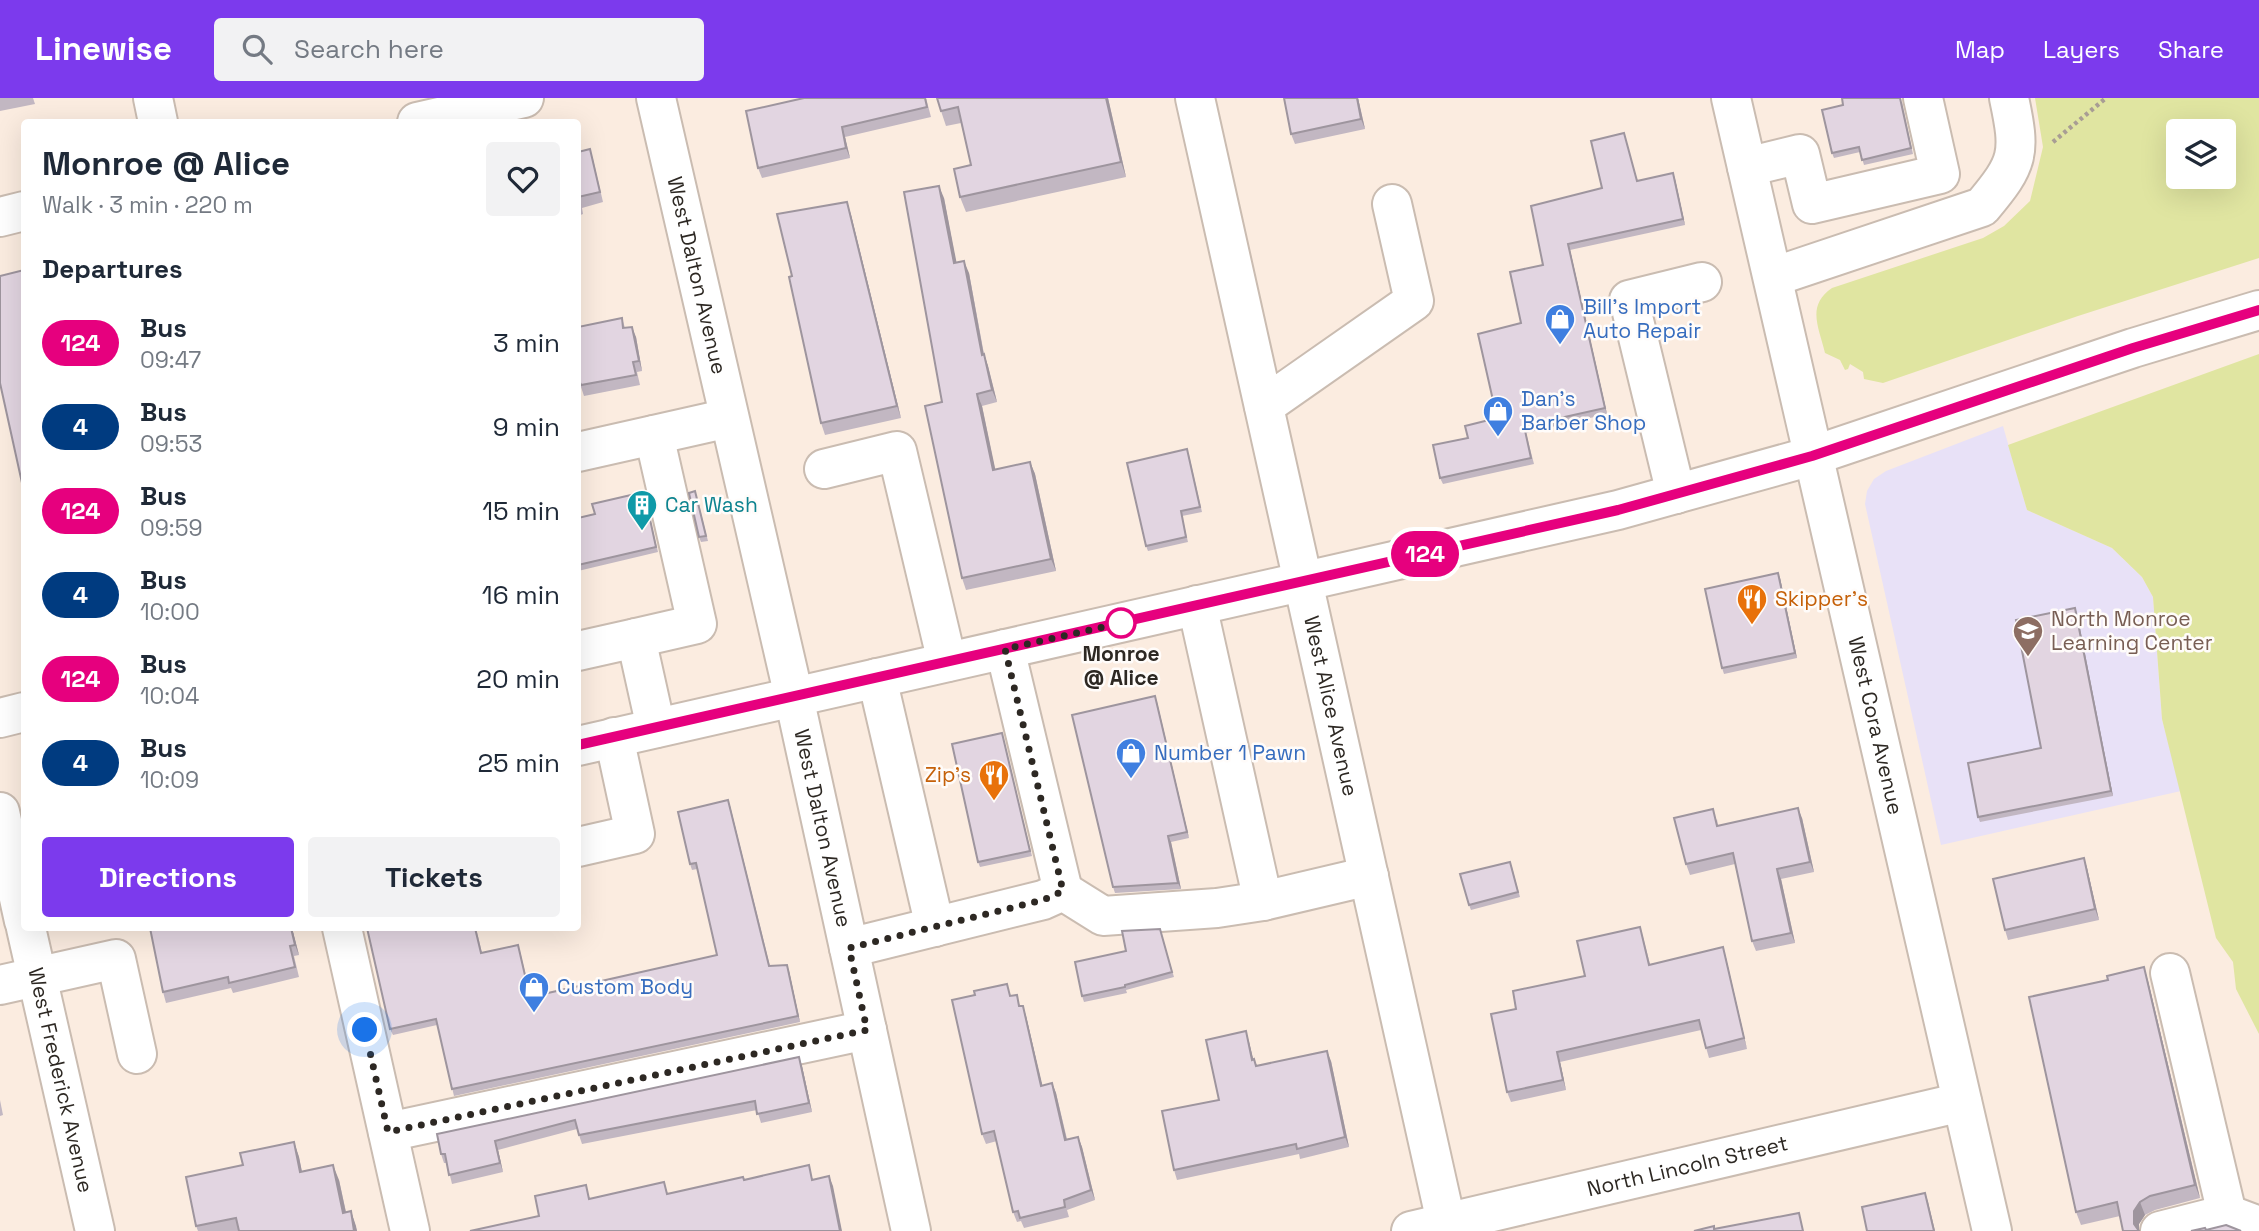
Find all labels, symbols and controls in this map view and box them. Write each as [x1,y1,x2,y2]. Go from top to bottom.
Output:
search box [214,18,704,81]
text: Linewise [35,28,172,70]
icon: search [238,30,276,68]
text: Search here [294,32,444,66]
text: Map [1955,34,2005,65]
text: Layers [2043,34,2120,65]
text: Share [2158,34,2224,65]
map controls [2166,119,2236,189]
button: layers [2166,119,2236,189]
button: heart [486,142,560,216]
text: Monroe @ Alice [42,143,290,185]
street label: West Dalton Avenue [662,174,733,377]
text: Walk · 3 min · 220 m [42,190,253,220]
text: Departures [42,252,183,286]
place label: Bill's Import Auto Repair [1583,293,1701,344]
shop icon: Bill's Import Auto Repair [1543,302,1577,346]
text: Bus [140,311,187,345]
text: 3 min [493,326,560,360]
text: 124 [61,327,100,358]
text: 09:47 [140,345,201,375]
place label: Dan's Barber Shop [1521,385,1646,436]
shop icon: Dan's Barber Shop [1481,394,1515,438]
text: Bus [140,395,187,429]
text: 9 min [493,410,560,444]
text: 4 [73,411,88,442]
text: 09:53 [140,429,202,459]
text: Bus [140,479,187,513]
building icon: Car Wash [625,488,659,532]
place label: Car Wash [665,491,758,518]
text: 15 min [482,494,560,528]
text: 124 [61,495,100,526]
text: 09:59 [140,513,203,543]
line badge: 124 [1385,531,1465,577]
text: 124 [1405,538,1445,569]
text: Bus [140,563,187,597]
text: 16 min [482,578,560,612]
text: 4 [73,579,88,610]
restaurant icon: Skipper's [1735,582,1769,626]
place label: Skipper's [1775,585,1868,612]
text: 10:00 [140,597,200,627]
place label: North Monroe Learning Center [2051,605,2213,656]
marker: Monroe @ Alice [1106,608,1136,638]
street label: West Alice Avenue [1298,613,1364,799]
school or university icon: North Monroe Learning Center [2011,614,2045,658]
street label: West Cora Avenue [1842,634,1910,817]
place label: Monroe @ Alice [1082,640,1160,691]
text: Bus [140,647,187,681]
text: 20 min [476,662,560,696]
text: 124 [61,663,100,694]
text: 10:04 [140,681,199,711]
street label: West Dalton Avenue [788,726,858,930]
text: Bus [140,731,187,765]
shop icon: Number 1 Pawn [1114,736,1148,780]
place label: Number 1 Pawn [1154,739,1306,766]
text: 25 min [477,746,560,780]
text: 4 [73,747,88,778]
restaurant icon: Zip's [977,758,1011,802]
place label: Zip's [925,761,971,788]
text: 10:09 [140,765,199,795]
button: Directions [42,837,294,917]
button: Tickets [308,837,560,917]
street label: West Frederick Avenue [22,965,100,1195]
shop icon: Custom Body [517,970,551,1014]
place label: Custom Body [557,973,693,1000]
your location [347,1012,382,1047]
street label: North Lincoln Street [1584,1129,1791,1202]

